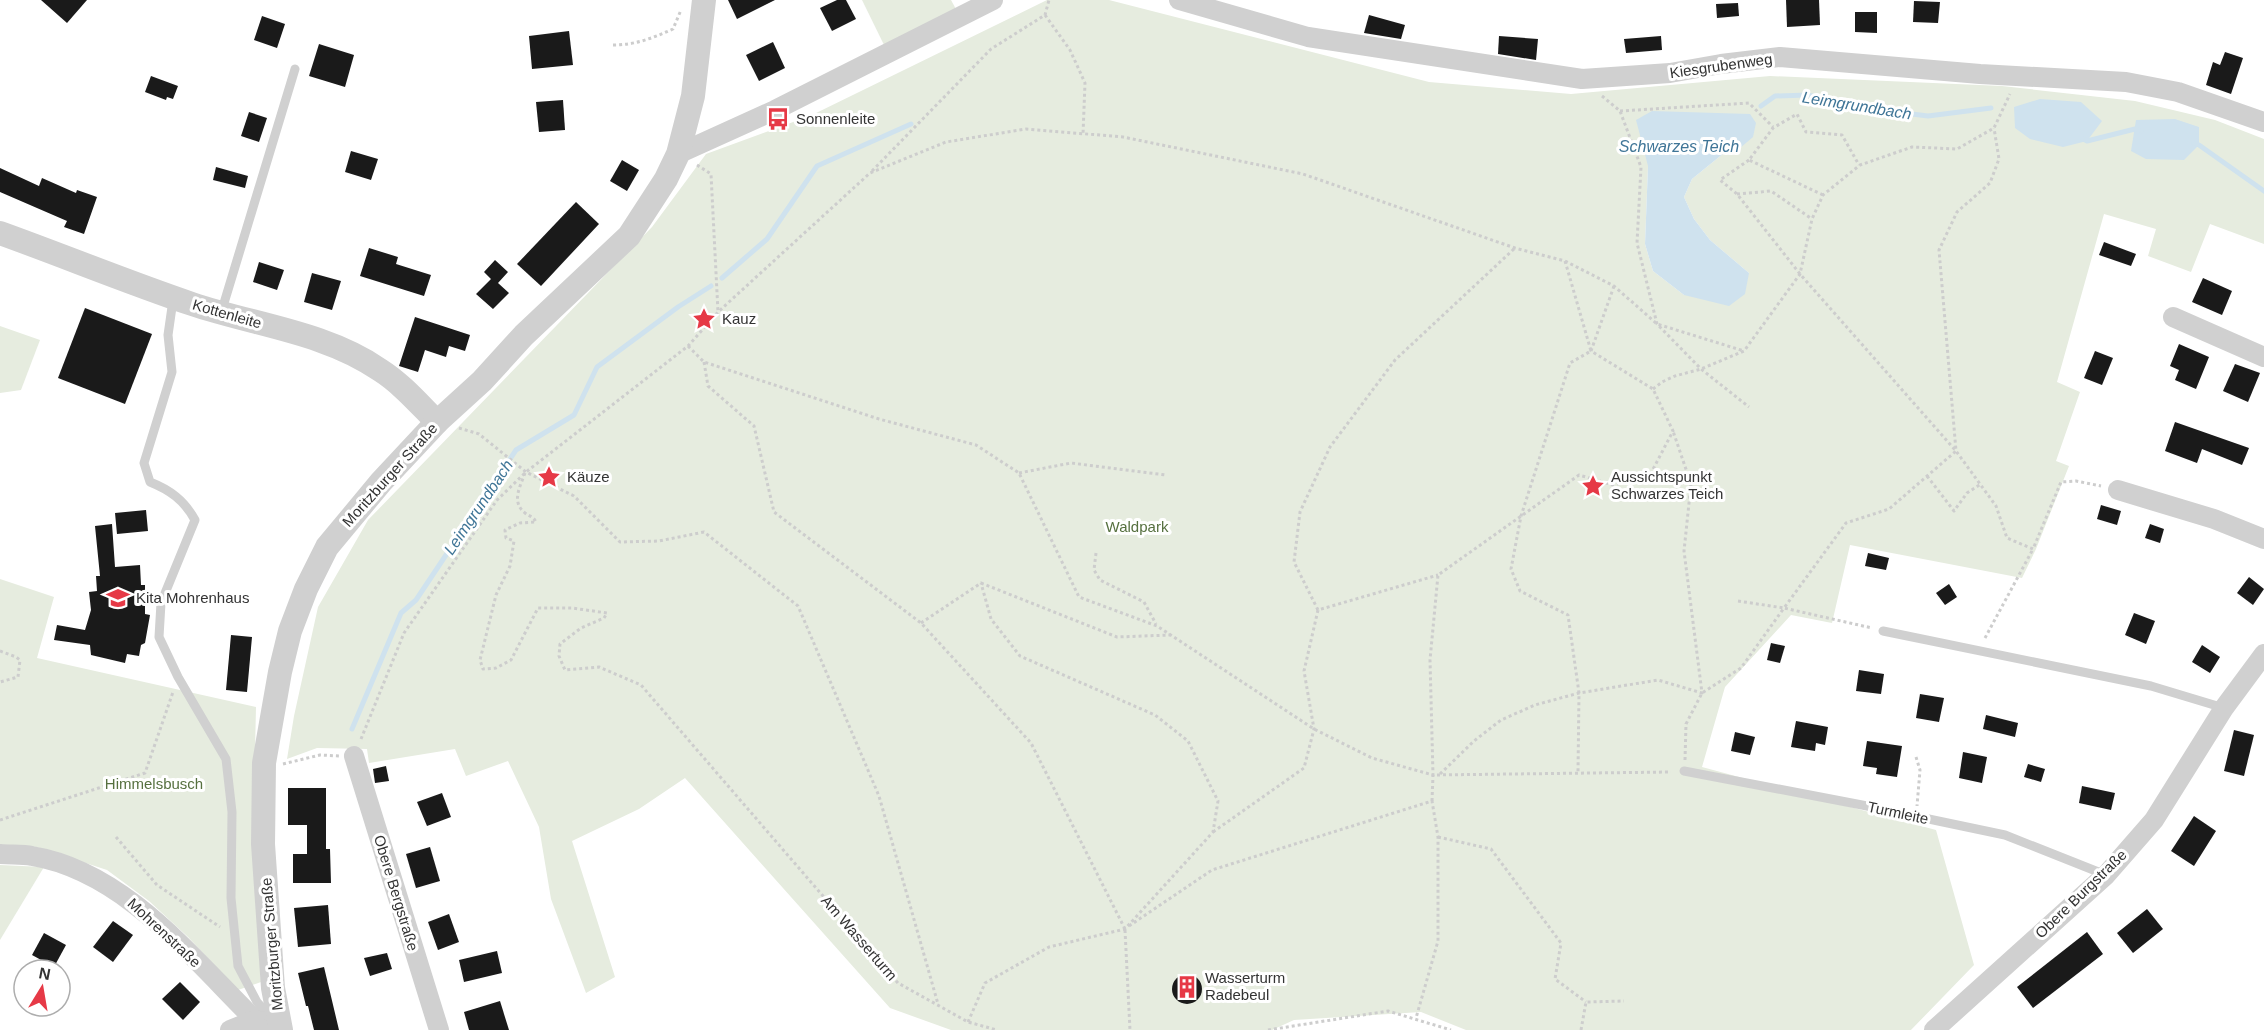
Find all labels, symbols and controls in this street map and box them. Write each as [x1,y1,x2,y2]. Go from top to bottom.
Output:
street label: Kiesgrubenweg [1669,50,1773,81]
water label: Leimgrundbach [1801,88,1913,123]
bus stop icon: Sonnenleite [765,106,791,132]
place label: Sonnenleite [796,110,875,127]
water label: Schwarzes Teich [1619,138,1739,155]
street label: Kottenleite [191,296,264,331]
place icon: Kauz [691,306,717,332]
place label: Kauz [722,310,756,327]
street label: Moritzburger Straße [339,419,441,530]
water label: Leimgrundbach [441,457,516,558]
place icon: Käuze [536,464,562,490]
place label: Käuze [567,468,610,485]
place label: Aussichtspunkt Schwarzes Teich [1611,468,1723,502]
place icon: Aussichtspunkt Schwarzes Teich [1580,473,1606,499]
park label: Waldpark [1106,518,1169,535]
school or university icon: Kita Mohrenhaus [105,585,131,611]
place label: Kita Mohrenhaus [136,589,249,606]
park label: Himmelsbusch [105,775,203,792]
street label: Turmleite [1866,798,1930,827]
street label: Obere Bergstraße [371,833,422,953]
street label: Obere Burgstraße [2032,846,2130,941]
street label: Moritzburger Straße [257,877,286,1011]
street label: Am Wasserturm [818,892,901,984]
street label: Mohrenstraße [124,895,204,971]
north arrow [12,958,72,1018]
text: N [37,964,52,983]
place label: Wasserturm Radebeul [1205,969,1285,1003]
building icon: Wasserturm Radebeul [1174,974,1200,1000]

